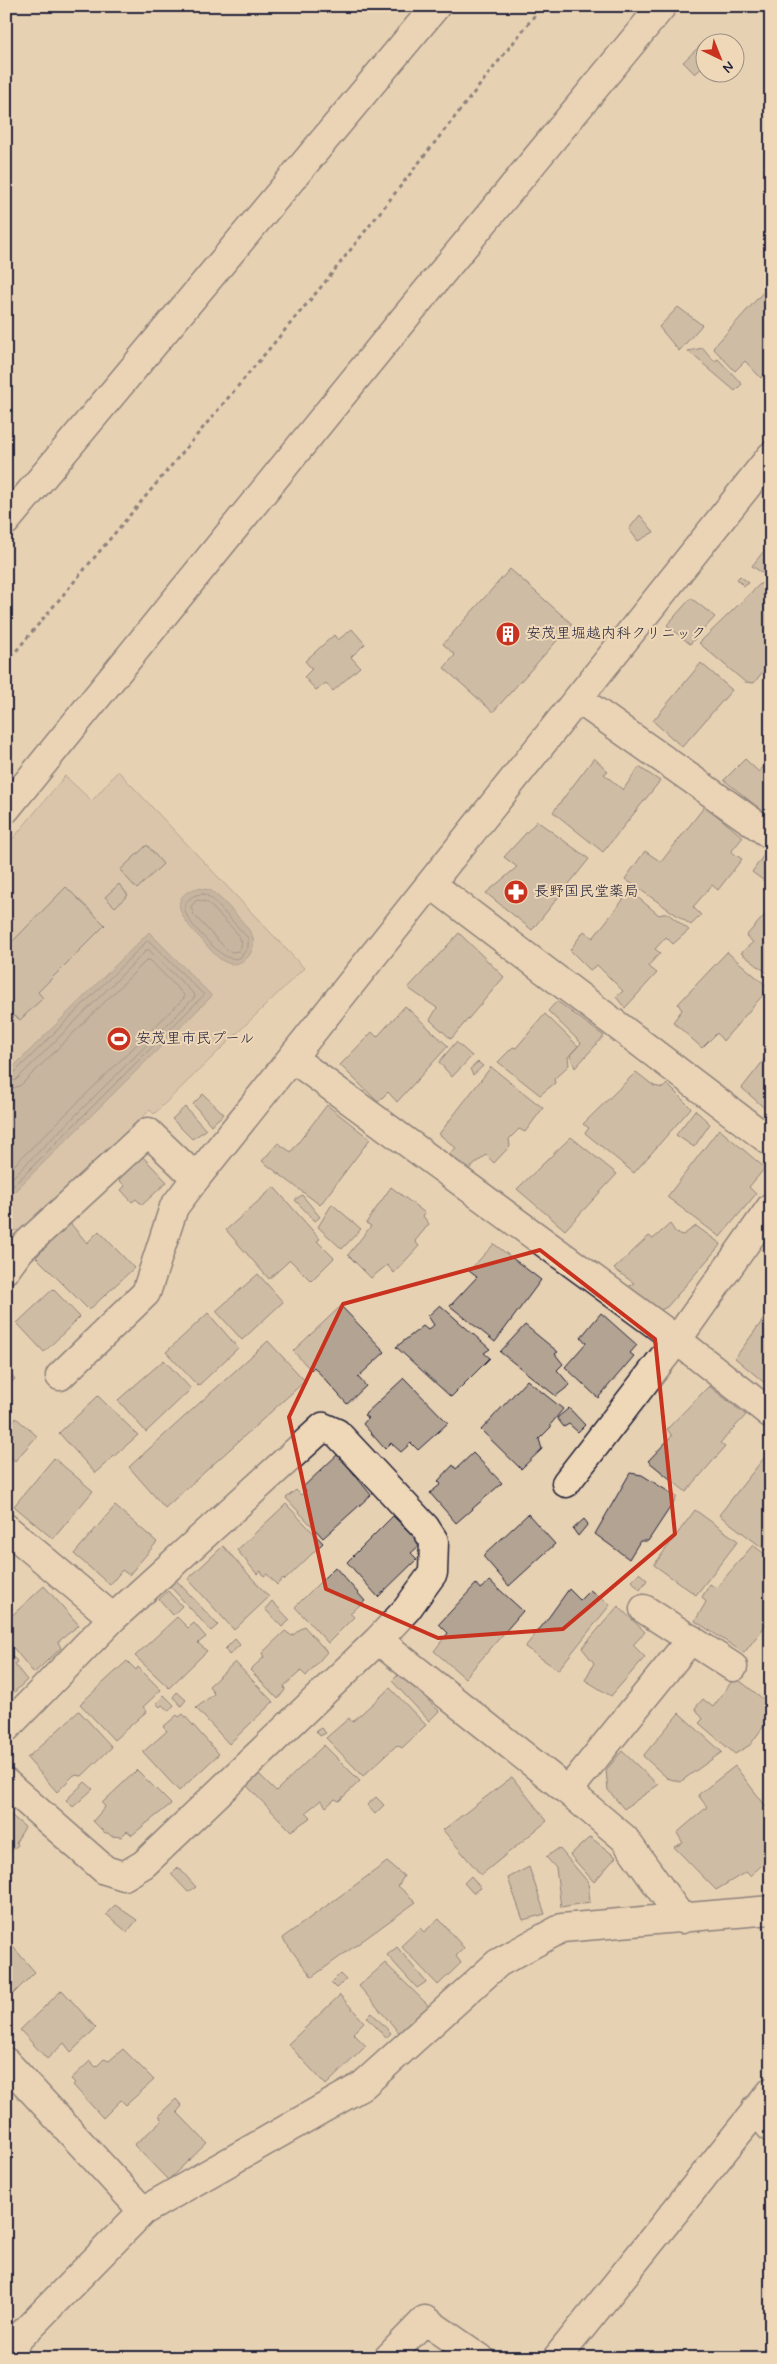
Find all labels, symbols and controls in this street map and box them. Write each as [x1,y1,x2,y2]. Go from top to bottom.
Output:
north arrow [694,32,744,82]
text: N [719,57,738,77]
building icon: 安茂里堀越内科クリニック [495,621,521,647]
place label: 安茂里堀越内科クリニック [526,624,706,644]
pharmacy icon: 長野国民堂薬局 [503,879,529,905]
place label: 長野国民堂薬局 [534,882,639,902]
sports icon: 安茂里市民プール [106,1026,132,1052]
place label: 安茂里市民プール [136,1029,254,1049]

